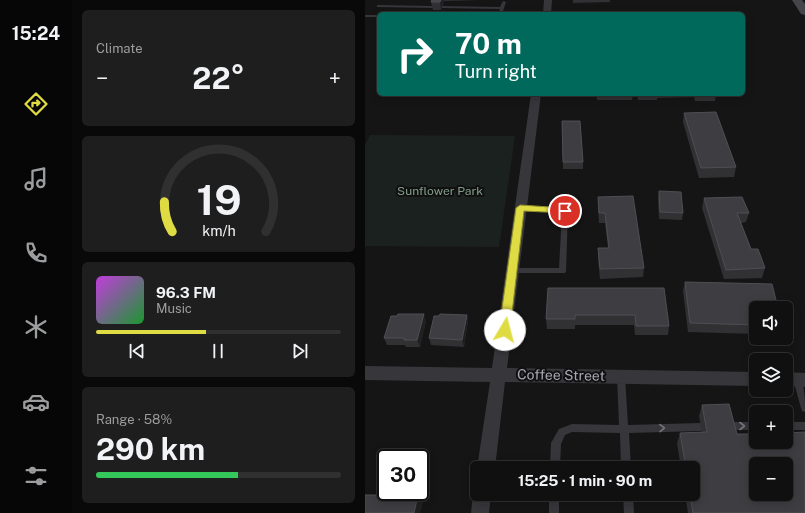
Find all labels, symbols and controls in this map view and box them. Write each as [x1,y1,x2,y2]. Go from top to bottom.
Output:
text: 15:24 [12,23,60,44]
text: 70 m [455,27,522,60]
icon: right [389,28,441,80]
text: Climate [96,41,143,56]
text: 22° [192,60,245,96]
text: Turn right [455,61,537,82]
text: − [96,65,108,91]
text: + [329,65,341,91]
icon: directions [22,90,50,118]
icon: music [22,165,50,193]
text: 19 [196,174,241,223]
park label: Sunflower Park [397,184,483,198]
pin [548,194,582,228]
icon: arrive [554,200,576,222]
text: km/h [202,221,235,238]
icon: phone [22,239,50,267]
text: 96.3 FM [156,284,216,301]
text: Music [156,301,192,316]
map controls [749,301,793,501]
button: sound [749,301,793,345]
position arrow [484,309,526,351]
icon: climate [22,313,50,341]
icon: previous [126,340,148,362]
icon: pause [207,340,229,362]
icon: next [289,340,311,362]
button: layers [749,353,793,397]
street label: Coffee Street [517,366,605,384]
icon: car [22,388,50,416]
button: + [749,405,793,449]
text: Range · 58% [96,412,172,427]
one-way arrow [739,422,745,430]
one-way arrow [659,424,665,432]
text: 290 km [96,431,205,467]
speed limit sign: 30 [377,449,429,501]
button: − [749,457,793,501]
icon: filters [22,462,50,490]
text: 15:25 · 1 min · 90 m [518,472,652,489]

